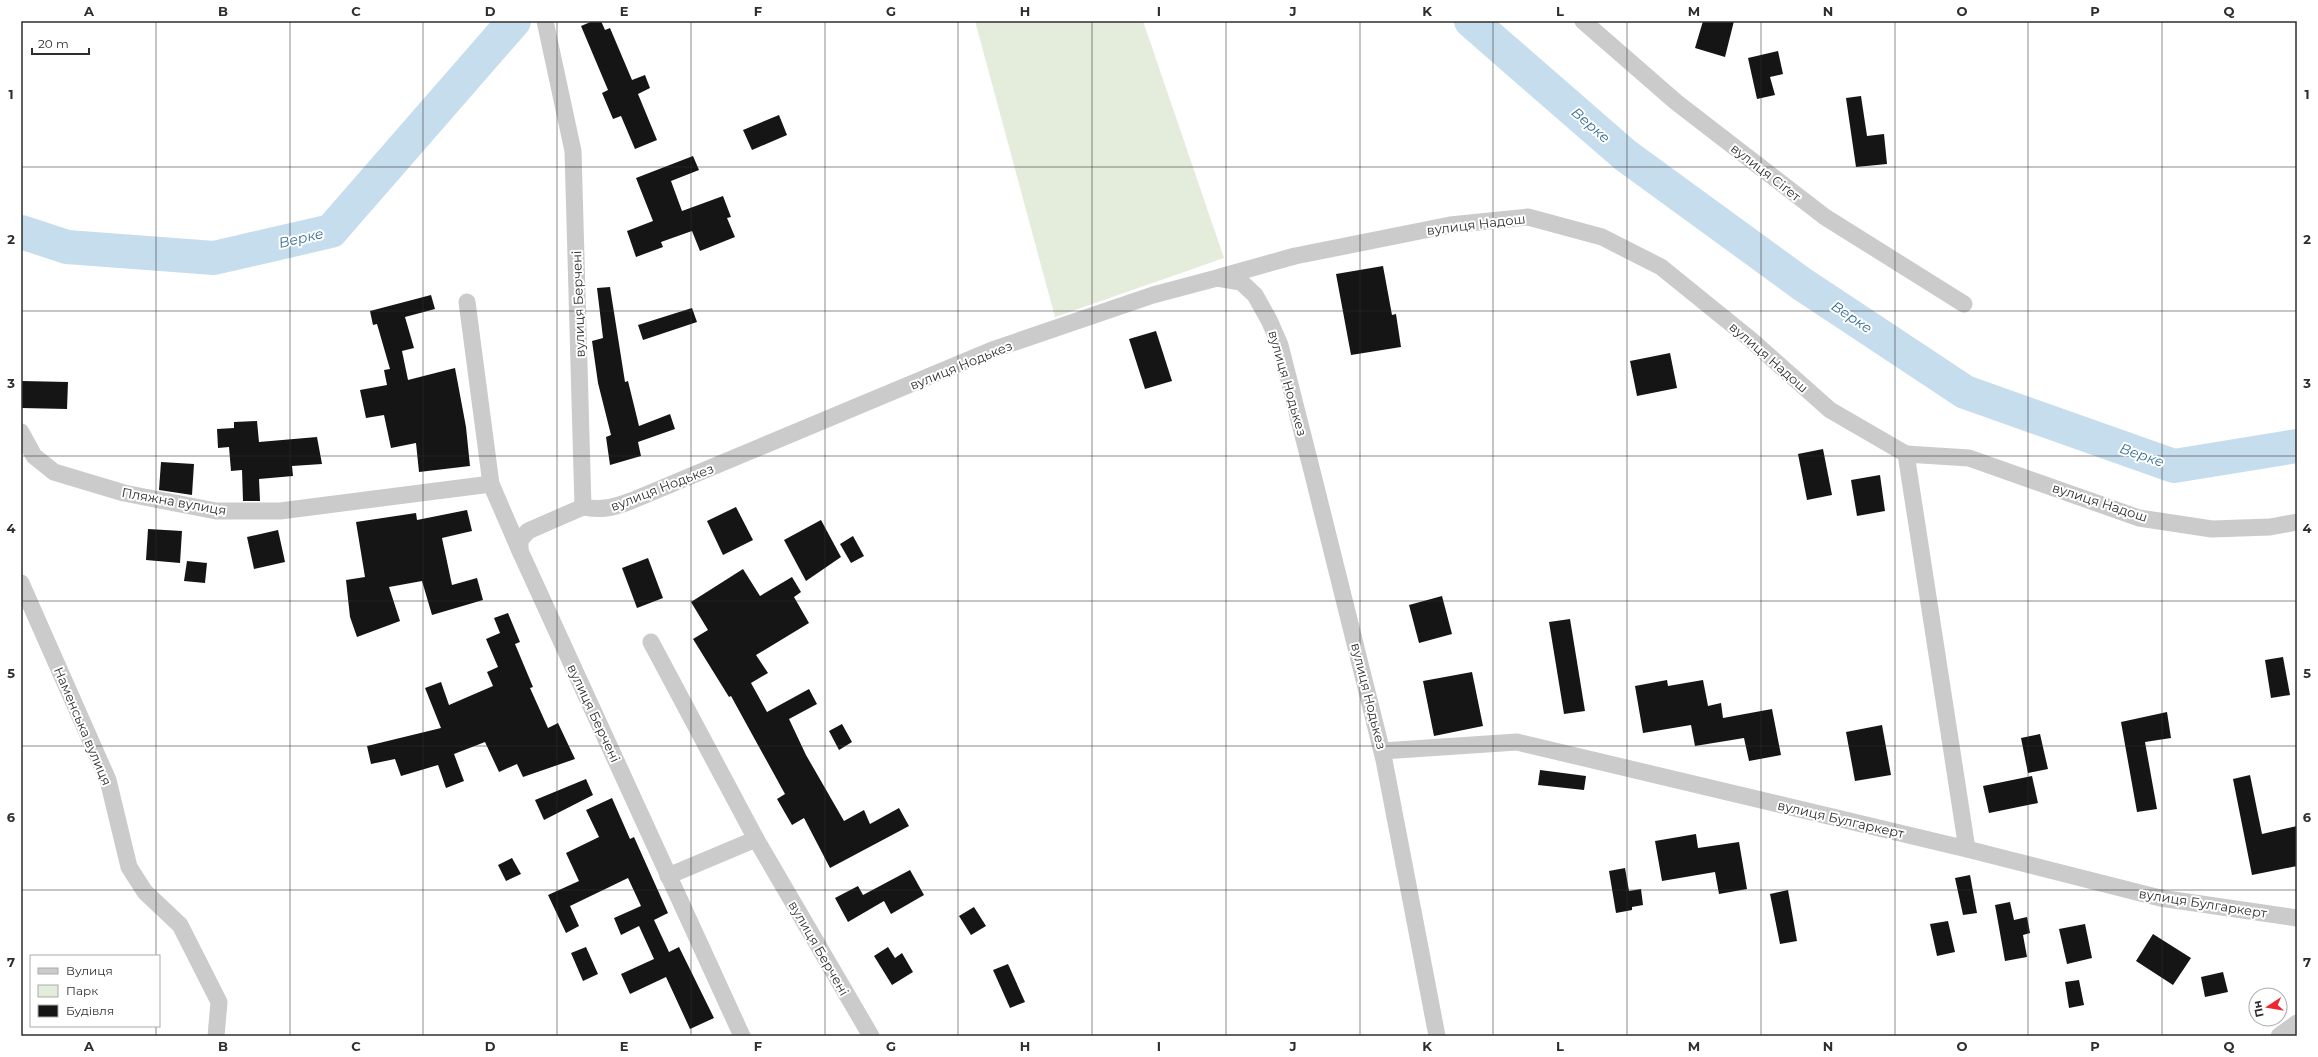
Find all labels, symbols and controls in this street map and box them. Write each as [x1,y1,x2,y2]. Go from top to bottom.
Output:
text: A [83,3,95,19]
text: B [218,3,228,19]
text: C [351,3,361,19]
text: D [485,3,496,19]
text: E [620,3,629,19]
text: F [754,3,762,19]
text: G [886,3,896,19]
text: H [1020,3,1030,19]
text: I [1157,3,1161,19]
text: J [1288,3,1297,19]
text: K [1422,3,1432,19]
text: L [1556,3,1564,19]
text: M [1688,3,1700,19]
text: N [1823,3,1833,19]
text: O [1957,3,1968,19]
text: P [2090,3,2100,19]
text: Q [2224,3,2235,19]
scale bar [32,30,89,56]
text: 20 m [38,36,69,51]
text: 1 [8,86,14,102]
text: 1 [2304,86,2310,102]
water label: Верке [1568,103,1614,147]
street label: вулиця Сіґет [1728,140,1805,205]
street label: вулиця Надош [1426,210,1526,238]
water label: Верке [277,224,325,252]
text: 2 [7,231,15,247]
text: 2 [2303,231,2311,247]
street label: вулиця Берчені [568,250,588,358]
water label: Верке [1828,297,1876,337]
street label: вулиця Надош [1726,318,1812,396]
street label: вулиця Нодькез [1265,328,1311,438]
street label: вулиця Нодькез [907,337,1015,393]
text: 3 [6,375,15,391]
text: 3 [2302,375,2311,391]
water label: Верке [2118,439,2166,471]
street label: вулиця Нодькез [608,460,716,514]
street label: вулиця Надош [2050,479,2150,525]
street label: Пляжна вулиця [120,484,228,518]
text: 4 [7,520,16,536]
text: 4 [2303,520,2312,536]
street label: вулиця Нодькез [1348,641,1390,751]
street label: вулиця Берчені [564,661,624,765]
street label: Наменська вулиця [51,664,115,788]
text: 5 [7,665,15,681]
text: 5 [2303,665,2311,681]
street label: вулиця Булгаркерт [1776,797,1907,842]
text: 6 [7,809,16,825]
text: 6 [2303,809,2312,825]
street label: вулиця Булгаркерт [2138,885,2269,921]
street label: вулиця Берчені [785,898,853,998]
text: 7 [7,954,15,970]
text: 7 [2303,954,2311,970]
legend [30,955,160,1027]
text: Вулиця [66,963,113,978]
text: Парк [66,983,98,998]
north arrow [2248,987,2288,1027]
text: Пн [2250,1000,2267,1019]
text: Будівля [66,1003,114,1018]
text: A [83,1038,95,1054]
text: B [218,1038,228,1054]
text: C [351,1038,361,1054]
text: D [485,1038,496,1054]
text: E [620,1038,629,1054]
text: F [754,1038,762,1054]
text: G [886,1038,896,1054]
text: H [1020,1038,1030,1054]
text: I [1157,1038,1161,1054]
text: J [1288,1038,1297,1054]
text: K [1422,1038,1432,1054]
text: L [1556,1038,1564,1054]
text: M [1688,1038,1700,1054]
text: N [1823,1038,1833,1054]
text: O [1957,1038,1968,1054]
text: P [2090,1038,2100,1054]
text: Q [2224,1038,2235,1054]

